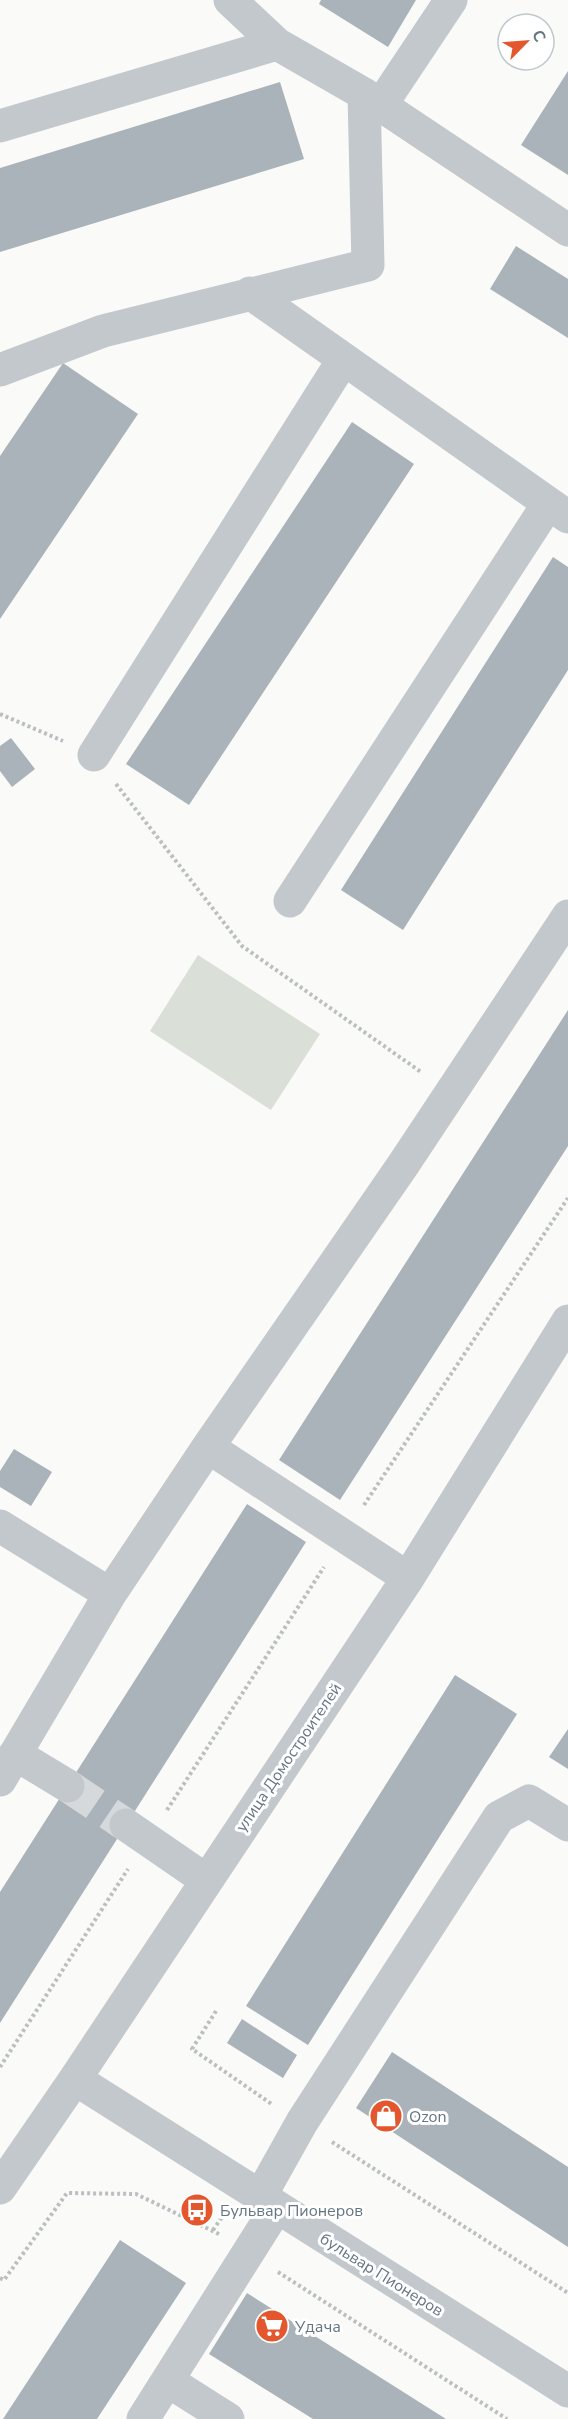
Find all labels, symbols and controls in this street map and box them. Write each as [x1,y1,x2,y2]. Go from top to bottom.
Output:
north arrow [496,12,556,72]
text: С [526,27,551,46]
street label: улица Домостроителей [231,1679,347,1836]
shop icon: Ozon [368,2098,404,2134]
place label: Ozon [409,2106,447,2128]
bus stop icon: Бульвар Пионеров [179,2192,215,2228]
place label: Бульвар Пионеров [220,2200,363,2222]
street label: бульвар Пионеров [316,2228,447,2322]
supermarket icon: Удача [254,2308,290,2344]
place label: Удача [294,2316,341,2338]

